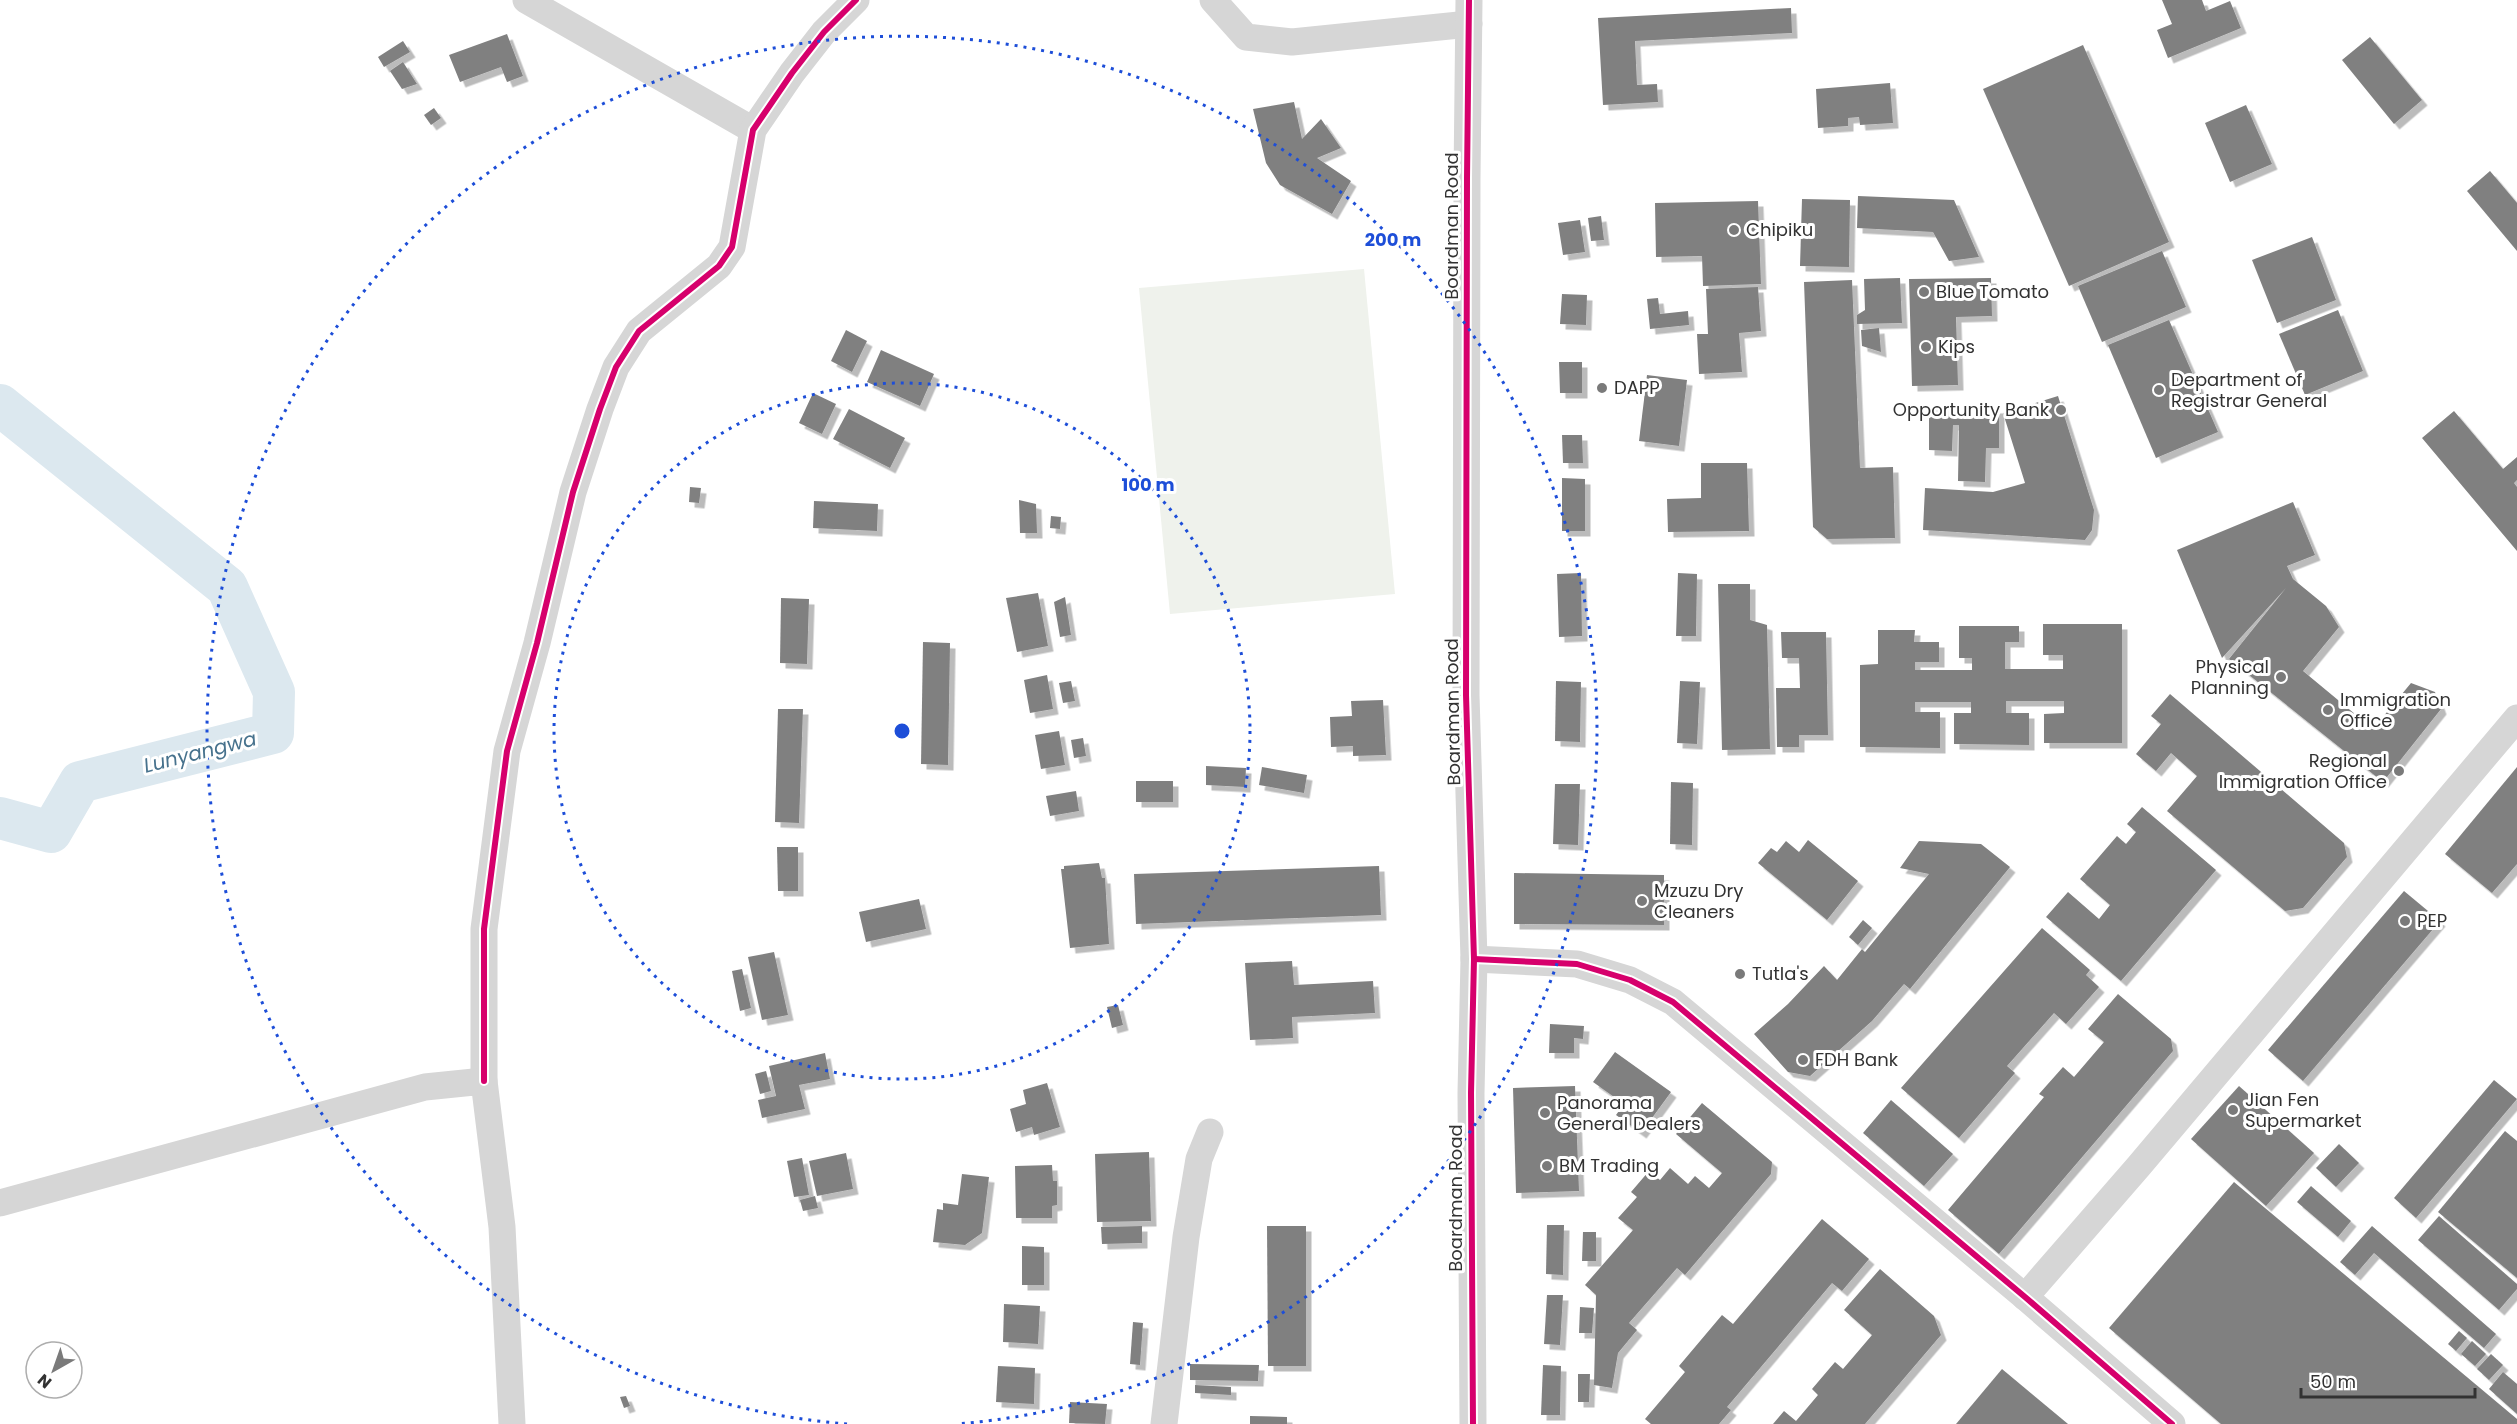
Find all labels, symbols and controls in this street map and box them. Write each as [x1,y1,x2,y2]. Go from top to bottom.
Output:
street label: Boardman Road [1439,152,1464,300]
place label: Chipiku [1746,217,1813,242]
marker: Chipiku [1727,223,1741,237]
text: 200 m [1365,227,1421,252]
place label: Blue Tomato [1936,279,2049,304]
marker: Blue Tomato [1917,285,1931,299]
place label: Kips [1938,334,1975,359]
marker: Kips [1919,340,1933,354]
place label: Department of Registrar General [2171,367,2327,413]
place label: DAPP [1614,375,1660,400]
marker: DAPP [1595,381,1609,395]
marker: Department of Registrar General [2152,383,2166,397]
place label: Opportunity Bank [1893,397,2050,422]
marker: Opportunity Bank [2054,403,2068,417]
text: 100 m [1121,472,1175,497]
street label: Boardman Road [1439,638,1466,786]
place label: Physical Planning [2191,654,2269,700]
marker: Physical Planning [2274,670,2288,684]
place label: Immigration Office [2340,687,2451,733]
marker: Immigration Office [2321,703,2335,717]
centre of rings [892,721,912,741]
water label: Lunyangwa [141,724,259,780]
place label: Regional Immigration Office [2219,748,2387,794]
marker: Regional Immigration Office [2392,764,2406,778]
place label: Mzuzu Dry Cleaners [1654,878,1743,924]
marker: Mzuzu Dry Cleaners [1635,894,1649,908]
place label: PEP [2417,908,2447,933]
marker: PEP [2398,914,2412,928]
place label: Tutla's [1752,961,1809,986]
marker: Tutla's [1733,967,1747,981]
place label: FDH Bank [1815,1047,1899,1072]
marker: FDH Bank [1796,1053,1810,1067]
place label: Jian Fen Supermarket [2245,1087,2362,1133]
place label: Panorama General Dealers [1557,1090,1701,1136]
marker: Jian Fen Supermarket [2226,1103,2240,1117]
marker: Panorama General Dealers [1538,1106,1552,1120]
street label: Boardman Road [1443,1124,1468,1272]
place label: BM Trading [1559,1153,1659,1178]
marker: BM Trading [1540,1159,1554,1173]
north arrow [24,1340,84,1400]
scale bar [2301,1361,2475,1399]
text: N [33,1368,57,1394]
text: 50 m [2310,1369,2356,1394]

